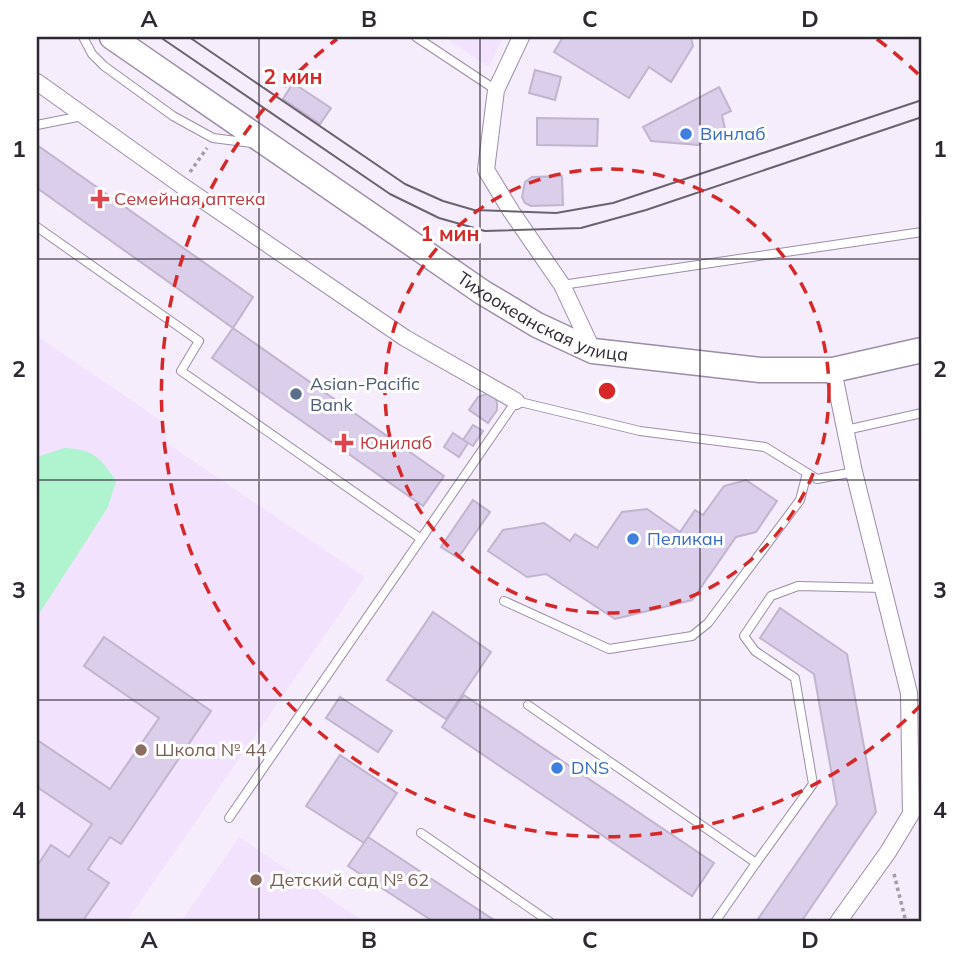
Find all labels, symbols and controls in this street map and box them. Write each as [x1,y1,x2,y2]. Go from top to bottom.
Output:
text: A [140,4,158,33]
text: B [361,4,377,33]
text: C [582,4,598,33]
text: D [801,4,819,33]
text: 2 мин [264,63,322,89]
place label: Винлаб [700,122,766,145]
marker: Винлаб [678,126,694,142]
text: 1 [12,134,26,163]
text: 1 [933,134,947,163]
place label: Семейная аптека [114,187,266,210]
marker: Семейная аптека [92,191,108,207]
text: 1 мин [421,220,479,246]
street label: Тихоокеанская улица [453,266,629,366]
text: 2 [12,354,26,383]
text: 2 [933,354,947,383]
place label: Asian-Pacific Bank [310,372,420,416]
centre of rings [595,379,619,403]
marker: Asian-Pacific Bank [288,386,304,402]
place label: Юнилаб [360,431,432,454]
marker: Юнилаб [334,433,354,453]
place label: Пеликан [647,527,723,550]
marker: Пеликан [625,531,641,547]
text: 3 [12,575,26,604]
text: 3 [933,575,947,604]
place label: Школа № 44 [155,738,267,761]
marker: Школа № 44 [133,742,149,758]
place label: DNS [571,756,609,779]
marker: DNS [549,760,565,776]
text: 4 [12,795,26,824]
text: 4 [933,795,947,824]
place label: Детский сад № 62 [270,868,429,891]
marker: Детский сад № 62 [248,872,264,888]
text: A [140,925,158,954]
text: B [361,925,377,954]
text: C [582,925,598,954]
text: D [801,925,819,954]

